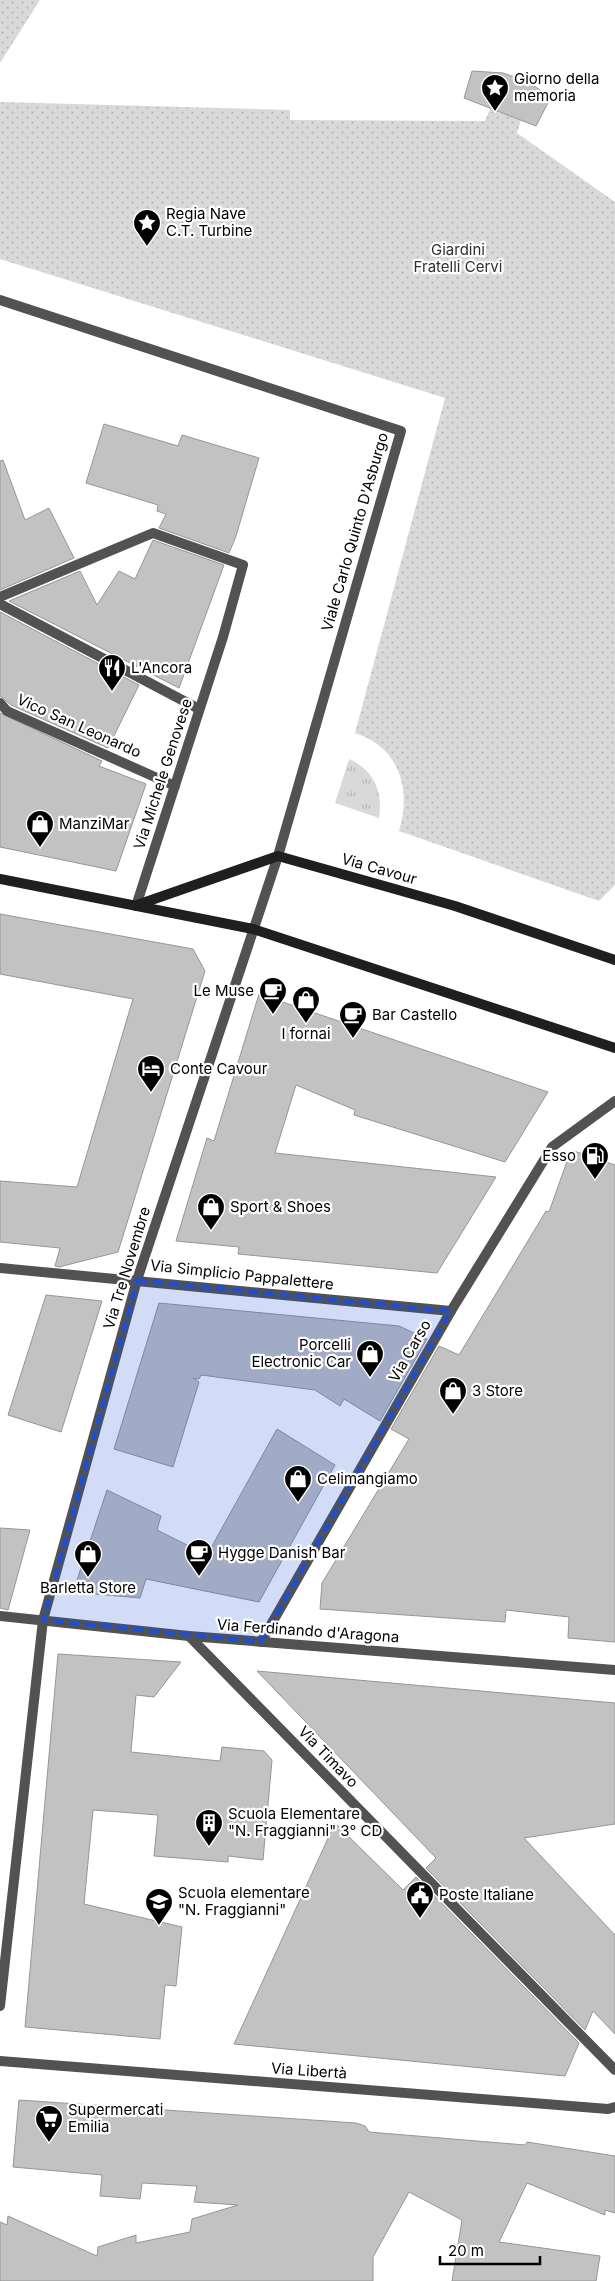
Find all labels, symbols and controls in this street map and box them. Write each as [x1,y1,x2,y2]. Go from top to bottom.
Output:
place label: Giorno della memoria [514,69,599,105]
place icon: Giorno della memoria [480,73,510,112]
place label: Regia Nave C.T. Turbine [166,204,252,240]
place icon: Regia Nave C.T. Turbine [132,208,162,247]
park label: Giardini Fratelli Cervi [414,240,502,276]
street label: Viale Carlo Quinto D'Asburgo [317,430,392,633]
restaurant icon: L'Ancora [97,653,127,692]
place label: L'Ancora [131,658,192,677]
street label: Vico San Leonardo [14,690,144,761]
street label: Via Michele Genovese [129,696,196,852]
shop icon: ManziMar [25,809,55,848]
place label: ManziMar [59,814,130,833]
street label: Via Cavour [339,849,419,888]
cafe icon: Le Muse [258,976,288,1015]
place label: Le Muse [193,981,254,1000]
shop icon: I fornai [291,985,321,1024]
cafe icon: Bar Castello [338,1000,368,1039]
place label: Bar Castello [372,1005,457,1024]
place label: I fornai [281,1024,331,1043]
hotel icon: Conte Cavour [136,1054,166,1093]
place label: Conte Cavour [170,1059,268,1078]
fuel station icon: Esso [580,1141,610,1180]
place label: Esso [542,1146,576,1165]
shop icon: Sport & Shoes [196,1192,226,1231]
place label: Sport & Shoes [230,1197,331,1216]
street label: Via Tre Novembre [99,1204,154,1331]
street label: Via Simplicio Pappalettere [149,1255,335,1294]
street label: Via Carso [384,1316,435,1385]
place label: Porcelli Electronic Car [251,1335,351,1371]
shop icon: Porcelli Electronic Car [355,1339,385,1378]
shop icon: 3 Store [438,1376,468,1415]
place label: 3 Store [472,1381,523,1400]
shop icon: Celimangiamo [283,1464,313,1503]
place label: Celimangiamo [317,1469,418,1488]
cafe icon: Hygge Danish Bar [184,1538,214,1577]
shop icon: Barletta Store [73,1539,103,1578]
place label: Hygge Danish Bar [218,1543,346,1562]
place label: Barletta Store [40,1578,136,1597]
street label: Via Ferdinando d'Aragona [216,1615,400,1646]
street label: Via Timavo [294,1722,362,1791]
place label: Scuola Elementare "N. Fraggianni" 3° CD [228,1804,382,1840]
building icon: Scuola Elementare "N. Fraggianni" 3° CD [194,1808,224,1847]
public building icon: Poste Italiane [405,1880,435,1919]
place label: Scuola elementare "N. Fraggianni" [178,1883,310,1919]
place label: Poste Italiane [439,1885,534,1904]
school or university icon: Scuola elementare "N. Fraggianni" [144,1887,174,1926]
street label: Via Libertà [270,2058,348,2083]
place label: Supermercati Emilia [68,2100,163,2136]
supermarket icon: Supermercati Emilia [34,2104,64,2143]
scale bar [440,2234,540,2266]
text: 20 m [448,2241,484,2260]

